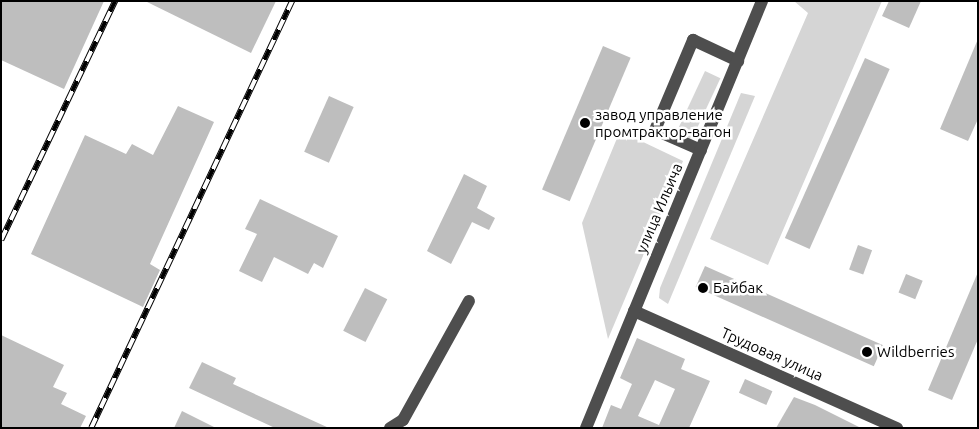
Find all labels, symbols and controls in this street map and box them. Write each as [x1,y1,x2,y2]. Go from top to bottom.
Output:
place label: завод управление промтрактор-вагон [595,105,731,140]
marker: завод управление промтрактор-вагон [579,117,591,129]
street label: улица Ильича [632,160,686,256]
place label: Байбак [713,279,763,297]
marker: Байбак [697,282,709,294]
street label: Трудовая улица [718,323,826,385]
place label: Wildberries [877,343,954,361]
marker: Wildberries [861,346,873,358]

